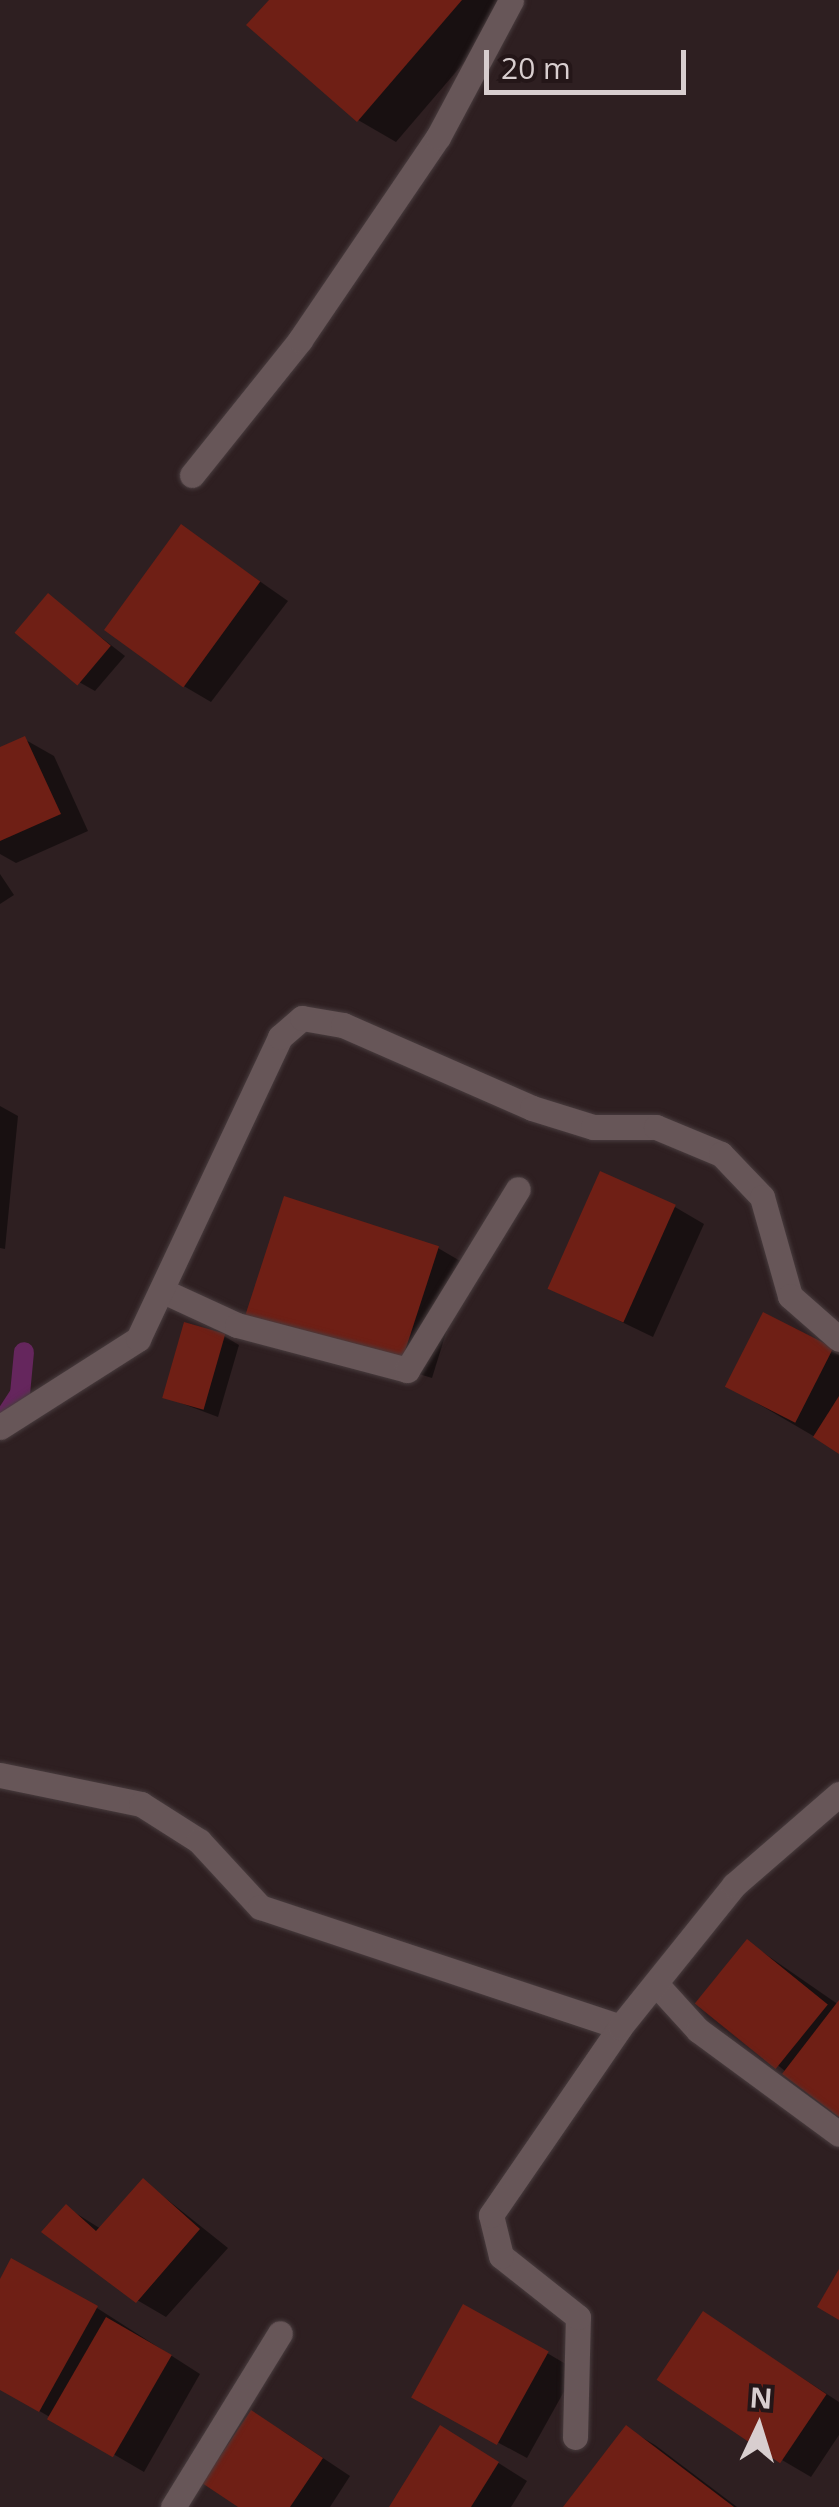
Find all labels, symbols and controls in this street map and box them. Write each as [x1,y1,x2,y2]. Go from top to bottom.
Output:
scale bar [489,30,692,92]
text: 20 m [501,47,571,88]
north arrow [709,2377,809,2477]
text: N [748,2377,774,2417]

